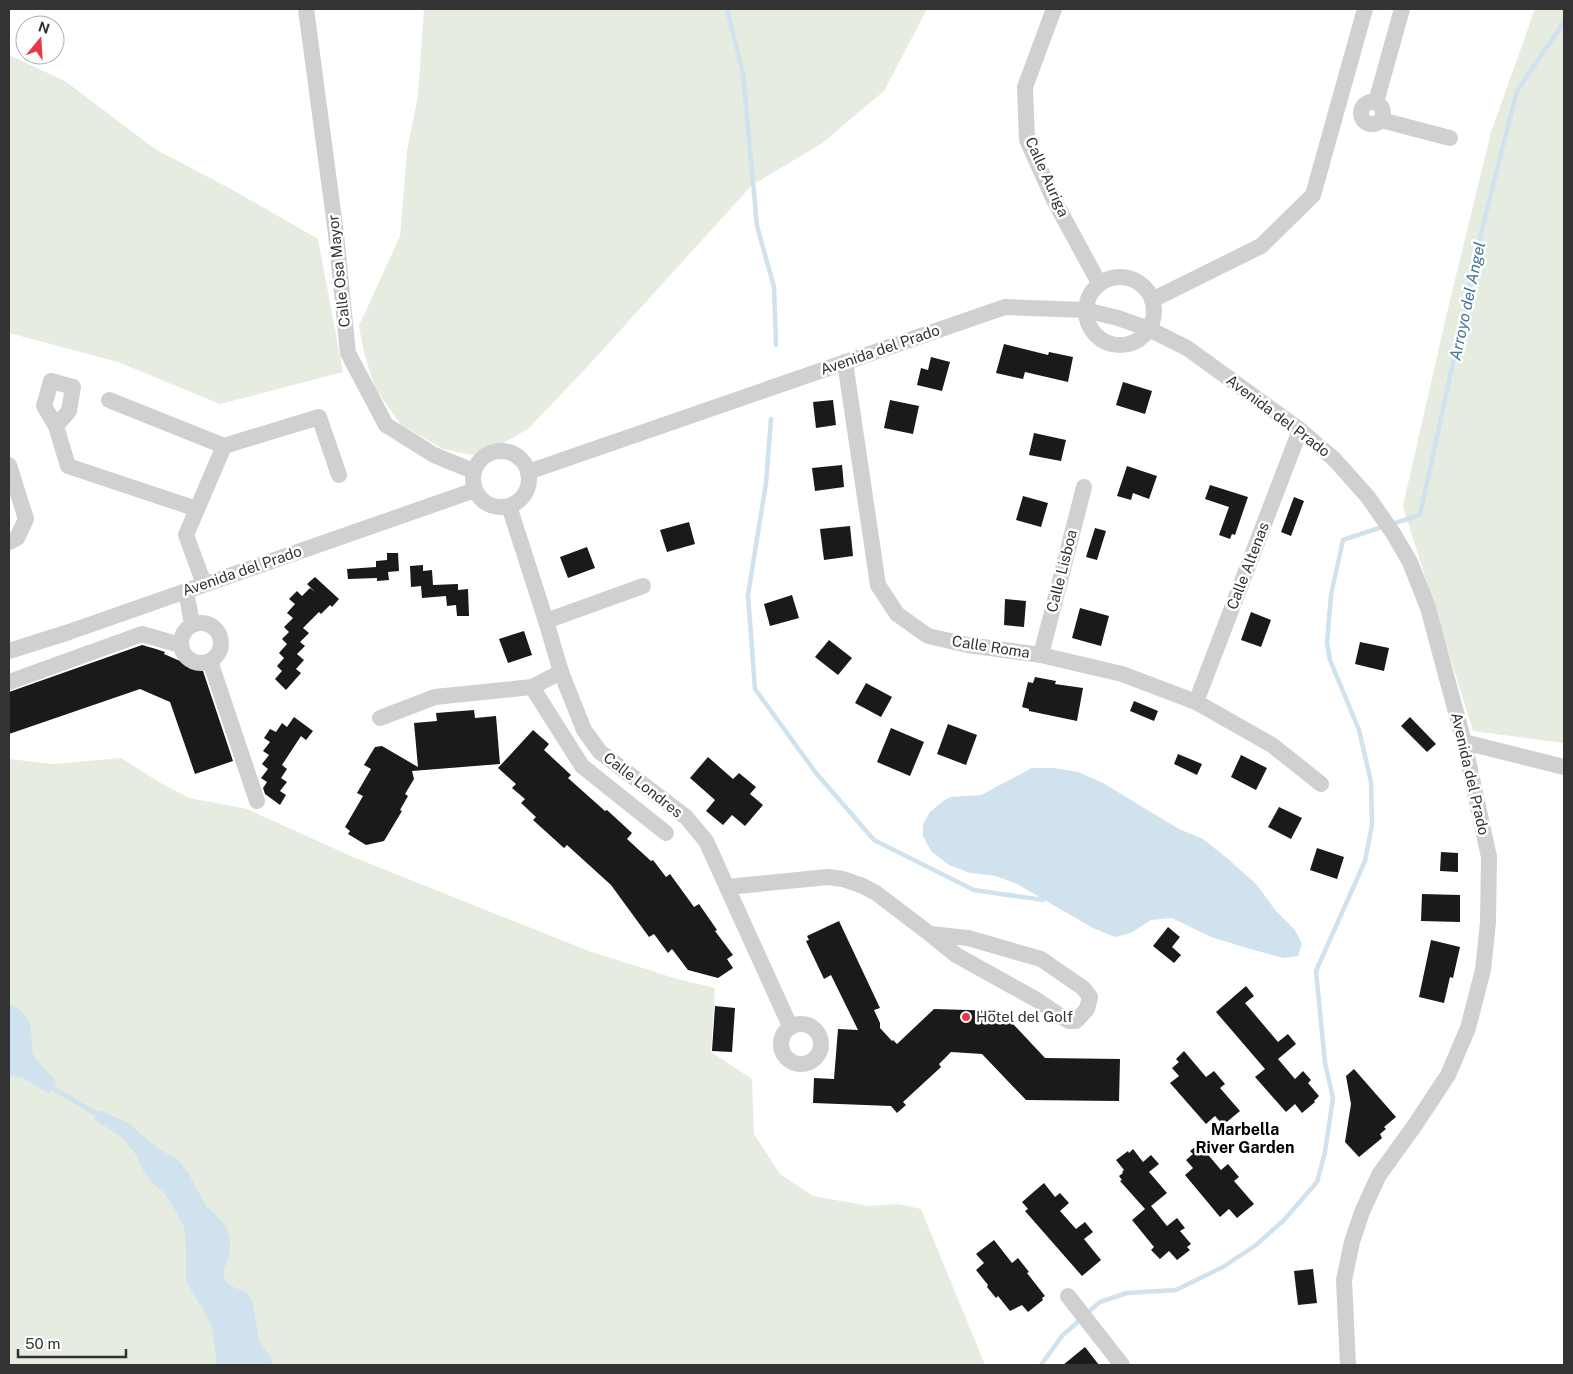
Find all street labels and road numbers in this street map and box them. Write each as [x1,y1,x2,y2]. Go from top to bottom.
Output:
street label: Calle Auriga [1022,134,1073,219]
street label: Calle Osa Mayor [324,214,353,328]
street label: Avenida del Prado [818,321,942,378]
street label: Avenida del Prado [1223,371,1333,460]
street label: Calle Altenas [1223,520,1272,612]
street label: Calle Lisboa [1043,528,1080,614]
street label: Avenida del Prado [180,542,304,599]
street label: Calle Roma [951,632,1031,661]
street label: Avenida del Prado [1448,711,1493,837]
street label: Calle Londres [600,749,686,821]

